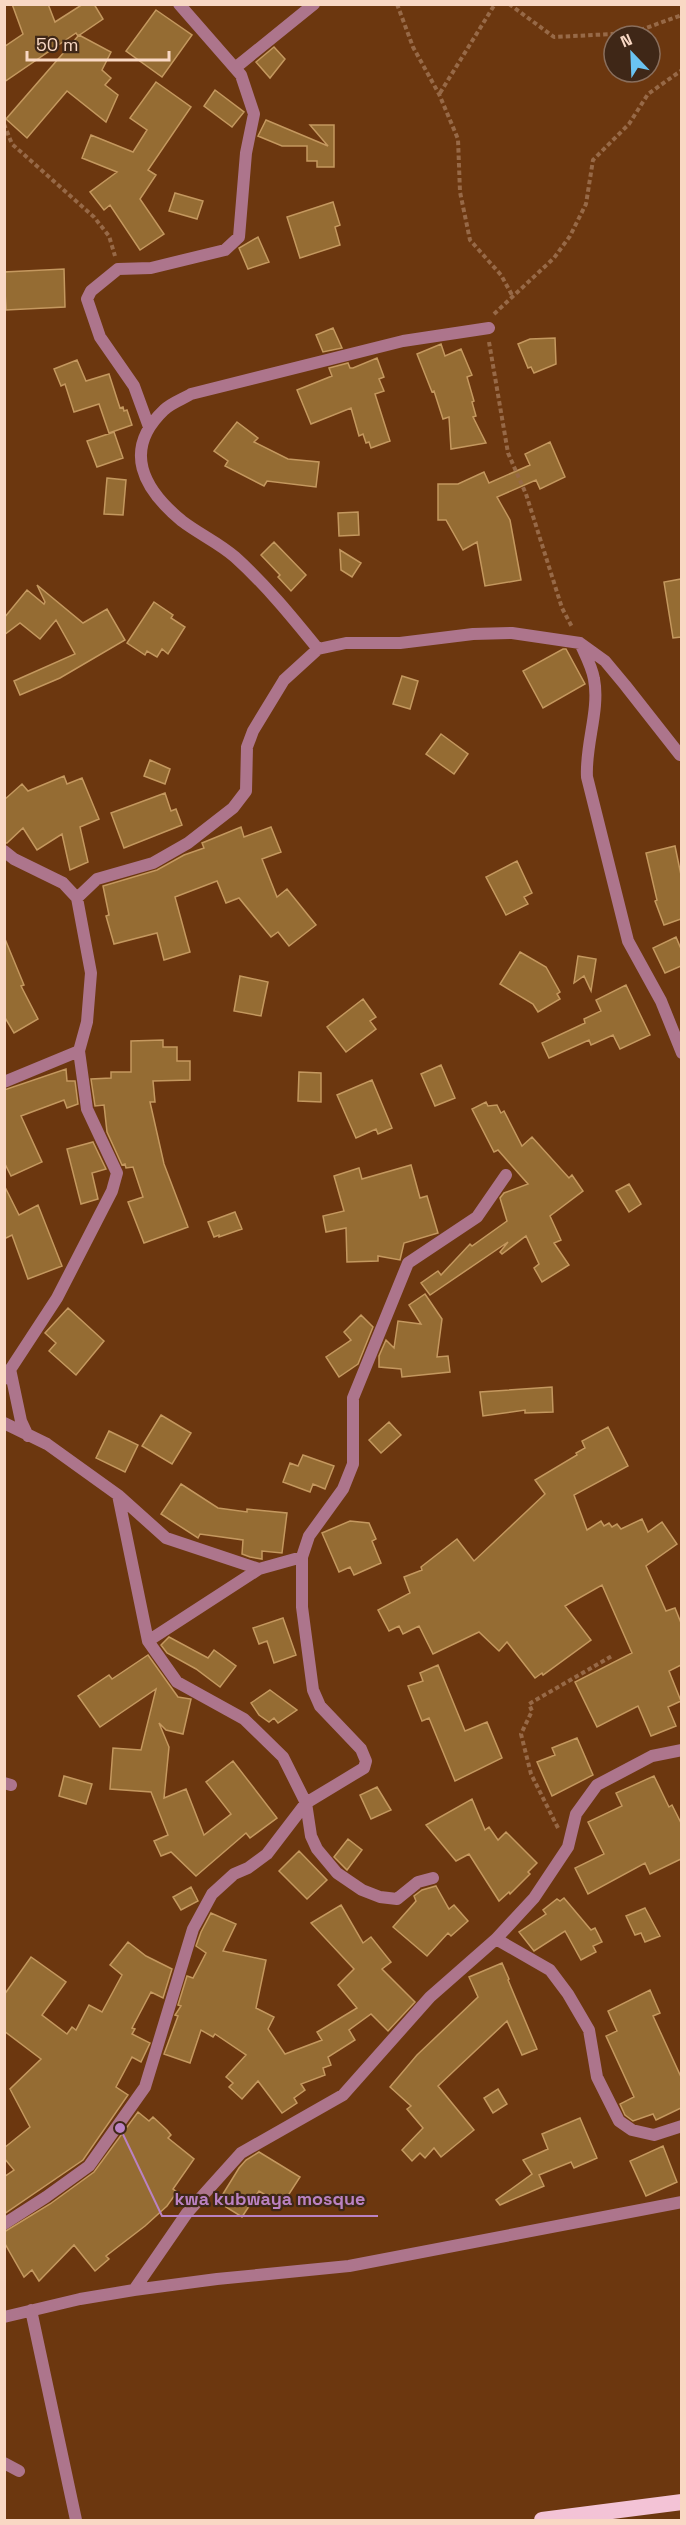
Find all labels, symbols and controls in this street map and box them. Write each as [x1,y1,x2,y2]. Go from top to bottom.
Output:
scale bar [27,24,170,62]
north arrow [602,24,662,84]
text: N [617,29,635,52]
text: 50 m [36,33,78,56]
callout: kwa kubwaya mosque [162,2180,378,2216]
text: kwa kubwaya mosque [174,2187,366,2210]

